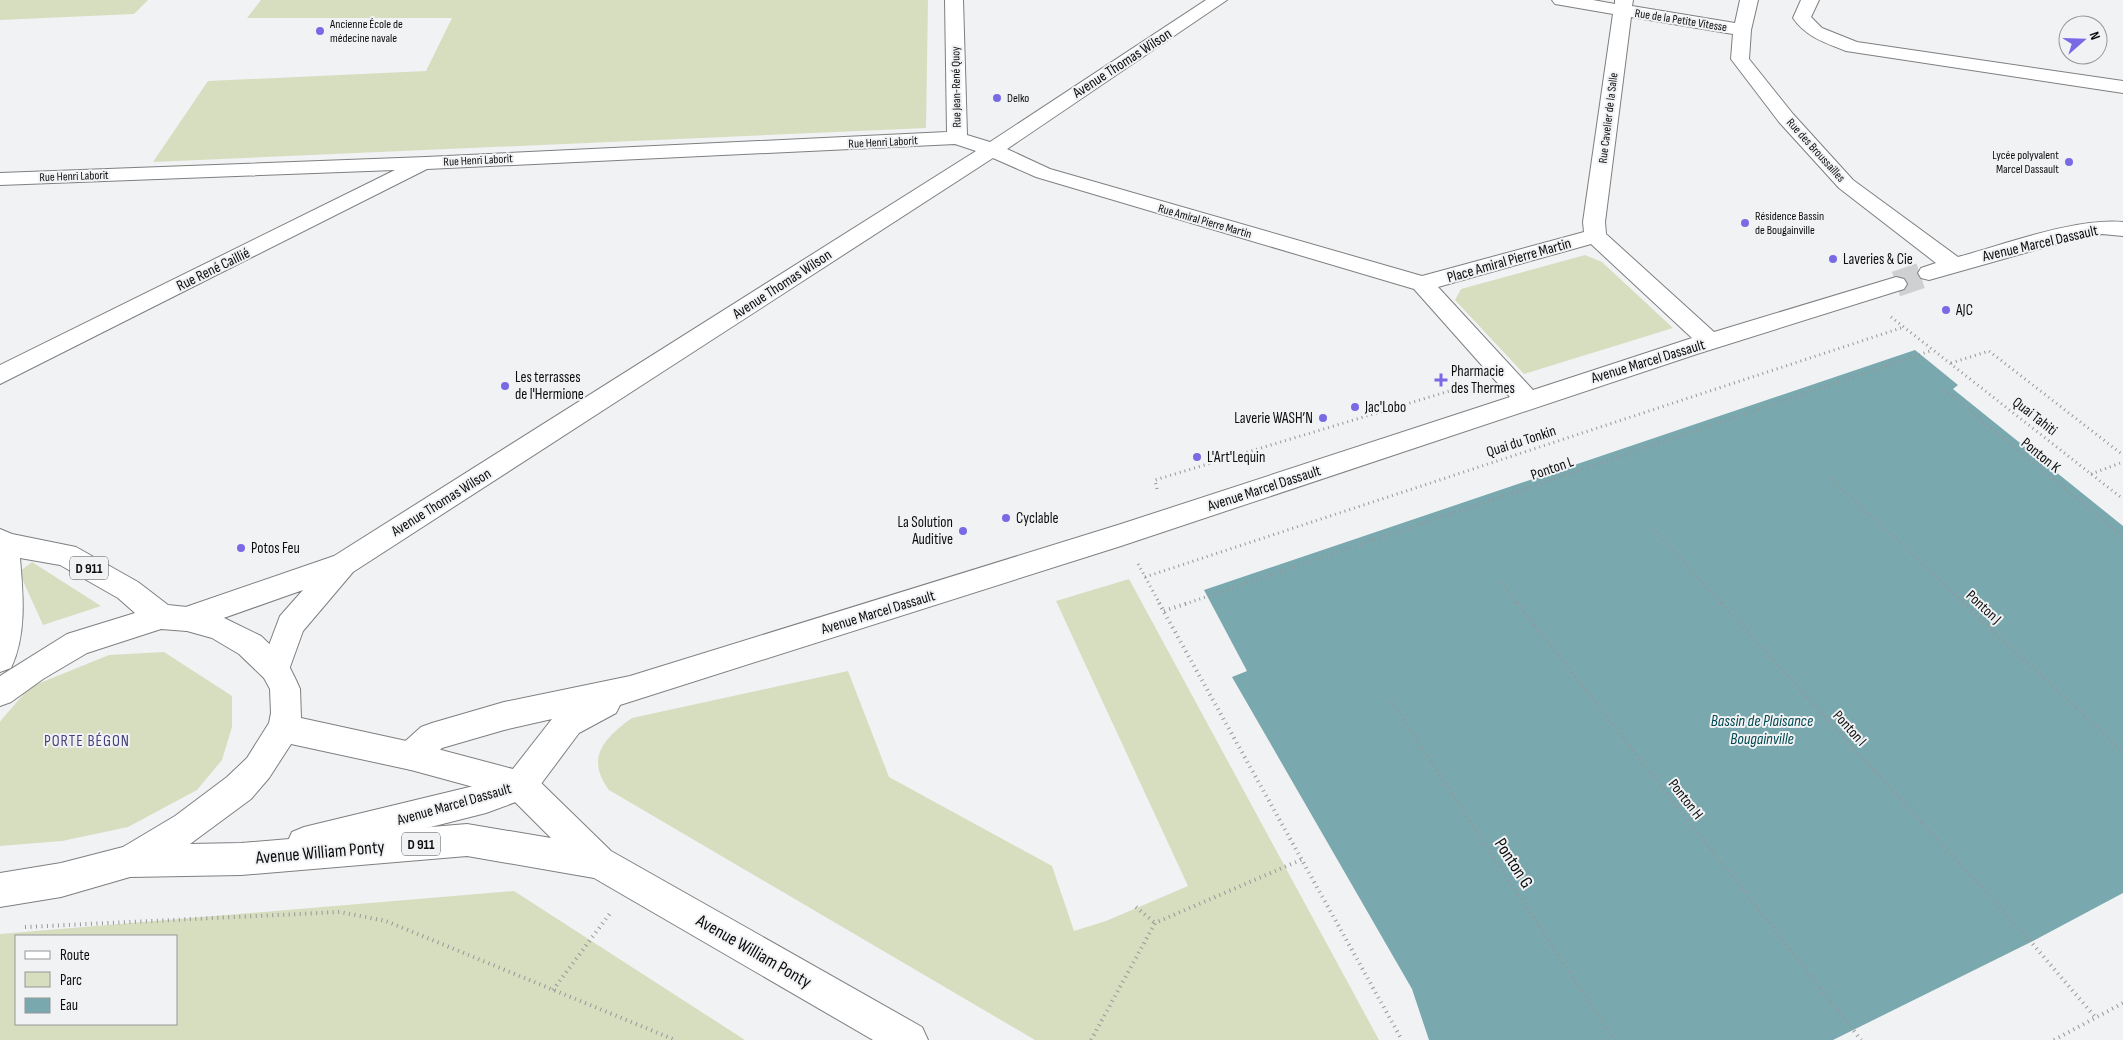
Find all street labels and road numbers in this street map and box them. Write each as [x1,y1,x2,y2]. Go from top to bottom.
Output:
street label: Rue de la Petite Vitesse [1634,6,1728,35]
street label: Avenue Thomas Wilson [1068,24,1175,103]
street label: Rue Jean-René Quoy [948,46,965,128]
street label: Rue Cavelier de la Salle [1595,72,1622,164]
street label: Rue des Broussailles [1783,115,1848,185]
street label: Rue Henri Laborit [848,133,918,152]
street label: Rue Henri Laborit [443,151,513,170]
street label: Rue Henri Laborit [39,168,109,185]
street label: Rue Amiral Pierre Martin [1156,201,1253,242]
street label: Avenue Marcel Dassault [1980,221,2100,266]
street label: Place Amiral Pierre Martin [1445,234,1573,287]
street label: Rue René Caillié [173,243,253,295]
street label: Avenue Thomas Wilson [728,245,835,324]
street label: Avenue Marcel Dassault [1588,335,1708,388]
street label: Quai Tahiti [2008,393,2061,440]
street label: Quai du Tonkin [1484,421,1558,462]
street label: Ponton K [2017,434,2064,477]
street label: Ponton L [1528,452,1577,485]
street label: Avenue Marcel Dassault [1204,461,1324,516]
street label: Avenue Thomas Wilson [387,464,495,541]
road number: D 911 [70,556,108,580]
street label: Avenue Marcel Dassault [818,586,938,639]
street label: Ponton J [1962,586,2005,629]
street label: Ponton I [1829,707,1871,750]
street label: Ponton H [1664,775,1707,823]
street label: Avenue Marcel Dassault [394,779,514,830]
road number: D 911 [402,832,440,856]
street label: Ponton G [1490,834,1537,892]
street label: Avenue William Ponty [254,836,385,869]
street label: Avenue William Ponty [692,910,815,993]

